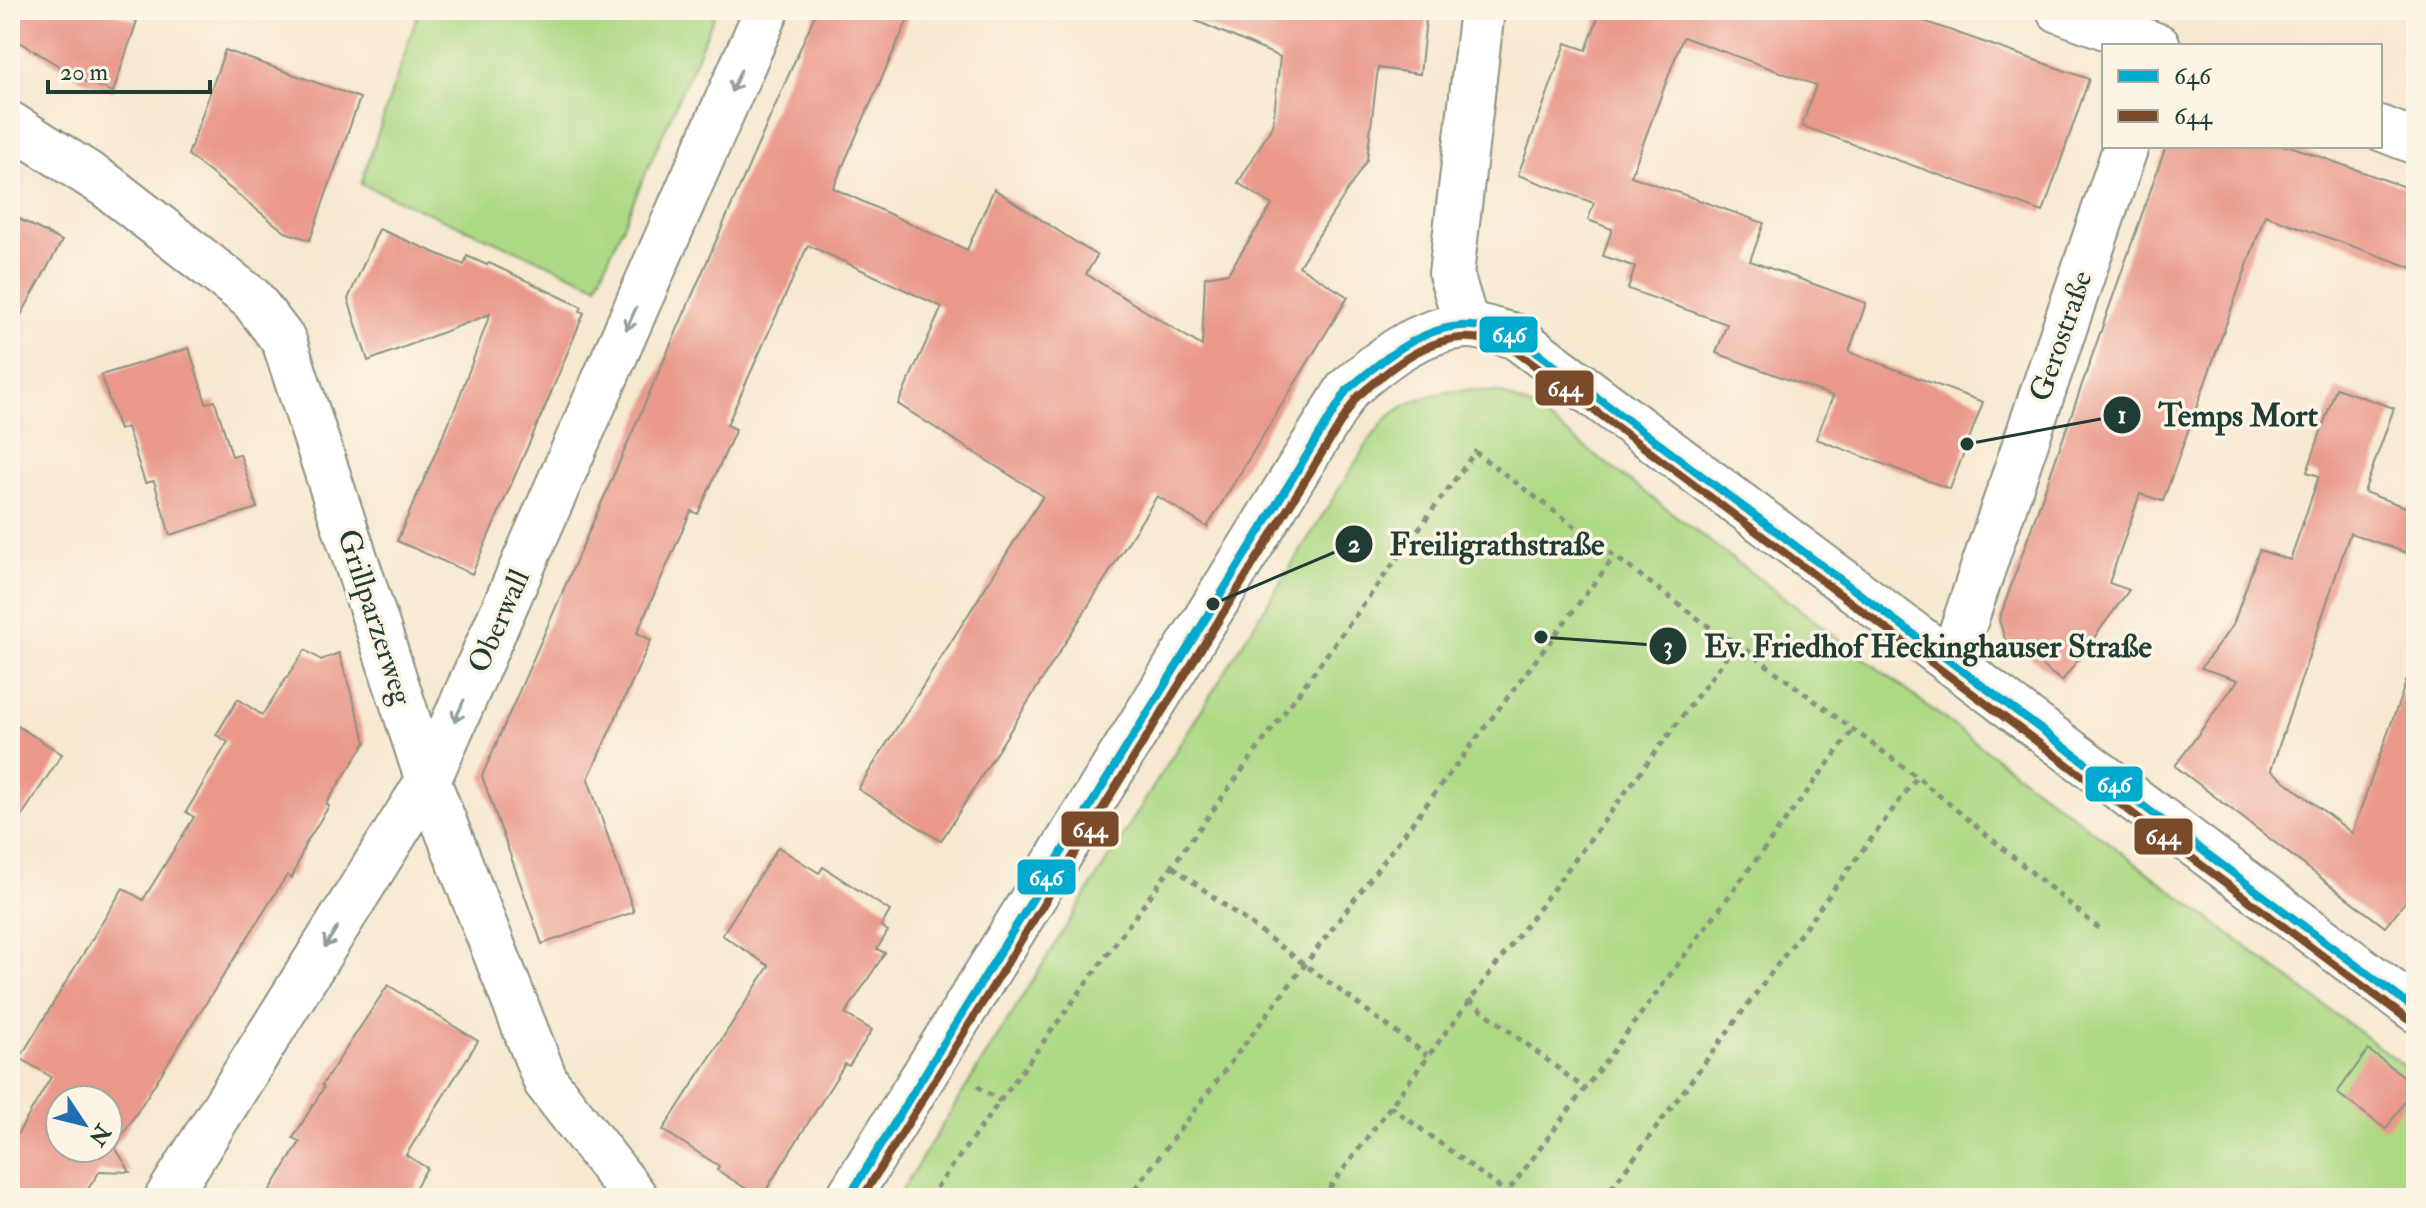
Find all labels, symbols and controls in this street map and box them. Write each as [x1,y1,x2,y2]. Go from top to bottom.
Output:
scale bar [48,44,210,94]
legend [2102,44,2382,148]
text: 20 m [60,57,109,88]
text: 646 [2174,61,2213,92]
one-way arrow [727,69,742,93]
text: 644 [2174,101,2213,132]
street label: Gerostraße [2021,266,2101,406]
one-way arrow [623,307,638,331]
line badge: 646 [1478,315,1539,354]
text: 646 [1492,321,1528,349]
line badge: 644 [1534,369,1595,407]
text: 644 [1548,375,1585,403]
callout: Temps Mort [2102,387,2333,443]
text: Temps Mort [2157,396,2318,436]
text: 1 [2118,400,2126,431]
callout: Freiligrathstraße [1334,516,1621,572]
street label: Grillparzerweg [329,525,421,711]
text: Freiligrathstraße [1390,525,1605,565]
text: 2 [1348,529,1360,560]
street label: Oberwall [460,563,538,678]
callout: Ev. Friedhof Heckinghauser Straße [1648,618,2167,674]
text: Ev. Friedhof Heckinghauser Straße [1704,627,2153,667]
text: 3 [1663,631,1673,662]
one-way arrow [450,698,465,723]
line badge: 646 [2084,765,2144,803]
text: 646 [2097,771,2133,799]
line badge: 644 [1060,810,1120,848]
text: 644 [1073,816,1110,844]
line badge: 644 [2133,817,2194,856]
text: 644 [2146,823,2183,851]
line badge: 646 [1016,858,1077,896]
text: 646 [1029,864,1065,892]
one-way arrow [322,925,338,948]
north arrow [44,1084,124,1164]
text: N [82,1118,117,1151]

